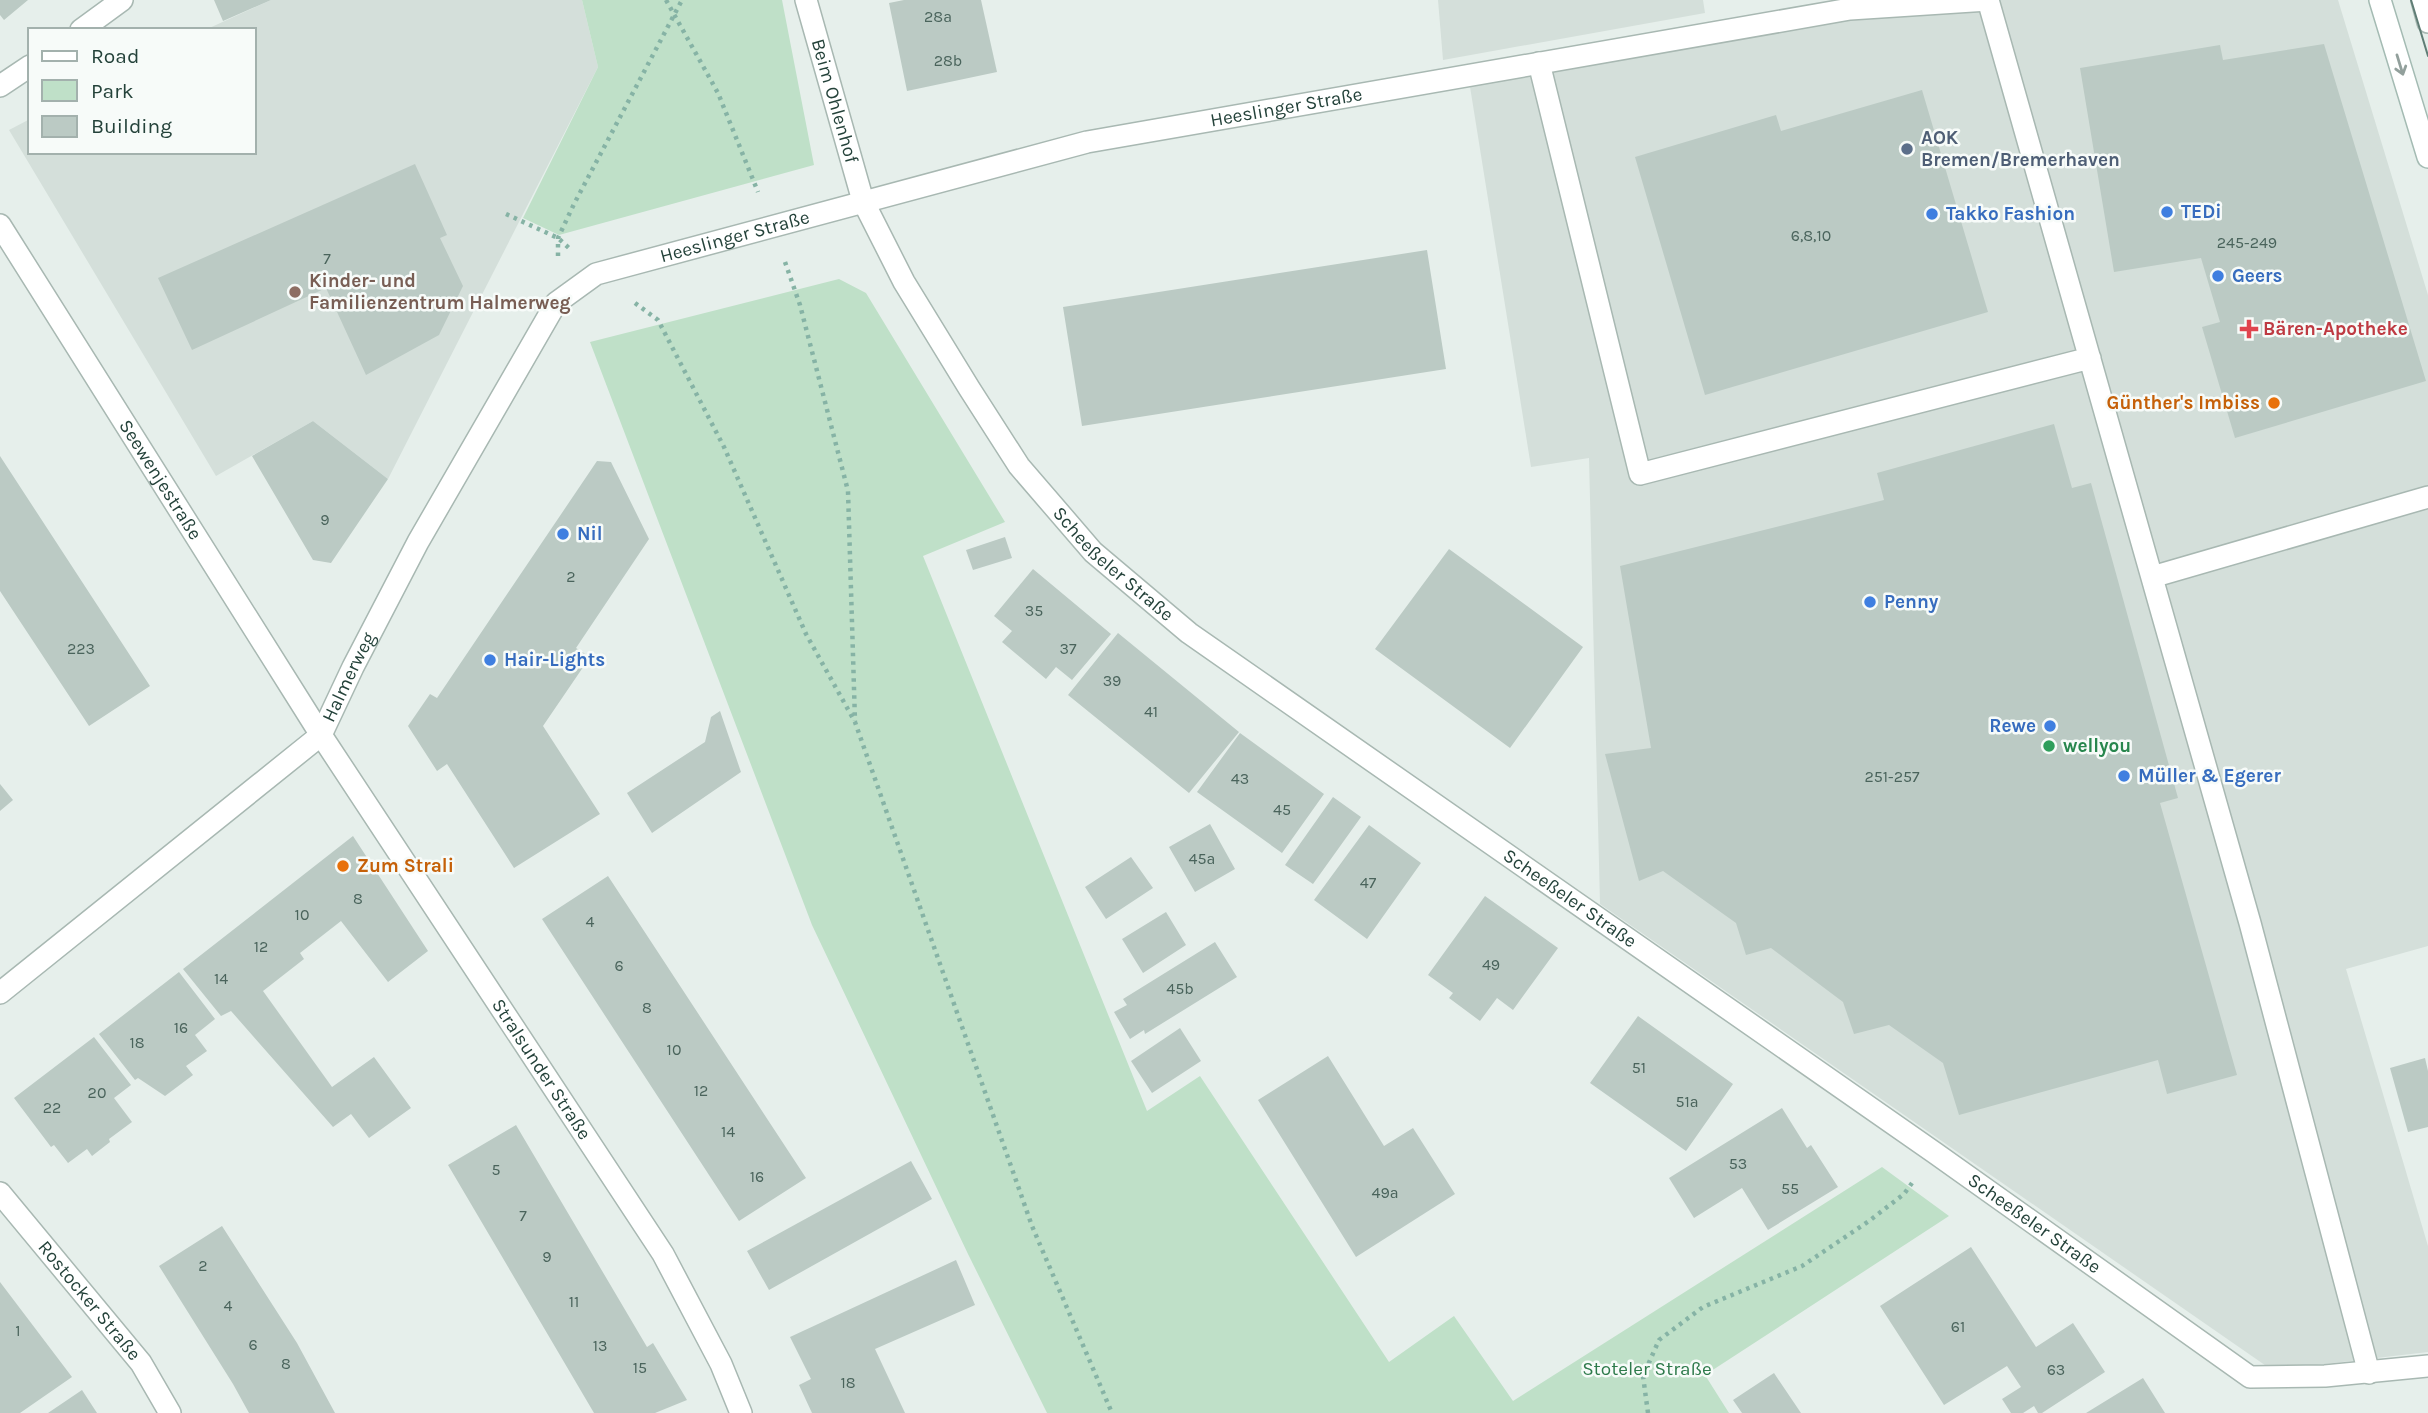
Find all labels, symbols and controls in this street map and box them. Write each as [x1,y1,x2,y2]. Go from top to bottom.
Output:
house number: 28a [924,7,952,26]
legend [28,28,256,154]
street label: Beim Ohlenhof [807,36,863,166]
text: Road [91,44,139,68]
house number: 28b [934,51,962,70]
one-way arrow [2394,54,2407,76]
text: Park [91,79,134,103]
street label: Heeslinger Straße [1209,83,1364,131]
text: Building [91,114,172,138]
place label: AOK Bremen/Bremerhaven [1921,127,2120,171]
marker: AOK Bremen/Bremerhaven [1899,141,1915,157]
place label: TEDi [2181,201,2222,223]
place label: Takko Fashion [1946,203,2075,225]
marker: TEDi [2159,204,2175,220]
street label: Heeslinger Straße [658,206,812,267]
marker: Takko Fashion [1924,206,1940,222]
house number: 6,8,10 [1791,226,1831,245]
house number: 245-249 [2217,233,2277,252]
house number: 7 [323,249,331,268]
place label: Geers [2232,265,2282,287]
marker: Geers [2210,268,2226,284]
place label: Kinder- und Familienzentrum Halmerweg [309,270,571,314]
marker: Kinder- und Familienzentrum Halmerweg [287,284,303,300]
place label: Bären-Apotheke [2263,318,2408,340]
marker: Bären-Apotheke [2241,321,2257,337]
place label: Günther's Imbiss [2107,392,2260,414]
marker: Günther's Imbiss [2266,395,2282,411]
street label: Seewenjestraße [114,416,206,544]
street label: Scheeßeler Straße [1048,502,1178,626]
house number: 9 [320,510,330,529]
place label: Nil [577,523,603,545]
marker: Nil [555,526,571,542]
house number: 2 [566,567,576,586]
place label: Penny [1884,591,1939,613]
marker: Penny [1862,594,1878,610]
house number: 35 [1025,601,1043,620]
street label: Halmerweg [318,628,380,726]
house number: 223 [67,639,95,658]
house number: 37 [1060,639,1077,658]
place label: Hair-Lights [504,649,605,671]
marker: Hair-Lights [482,652,498,668]
house number: 39 [1103,671,1121,690]
house number: 41 [1144,702,1158,721]
place label: Rewe [1989,715,2036,737]
marker: Rewe [2042,718,2058,734]
place label: wellyou [2063,735,2131,757]
marker: wellyou [2041,738,2057,754]
place label: Müller & Egerer [2138,765,2281,787]
house number: 251-257 [1865,767,1920,786]
marker: Müller & Egerer [2116,768,2132,784]
house number: 43 [1231,769,1249,788]
house number: 45 [1273,800,1291,819]
street label: Scheeßeler Straße [1499,844,1641,953]
house number: 45a [1189,849,1215,868]
place label: Zum Strali [357,855,454,877]
marker: Zum Strali [335,858,351,874]
house number: 47 [1360,873,1377,892]
house number: 8 [353,889,363,908]
house number: 10 [295,905,309,924]
house number: 4 [586,912,595,931]
house number: 12 [254,937,268,956]
house number: 49 [1482,955,1500,974]
house number: 6 [614,956,624,975]
house number: 14 [214,969,228,988]
house number: 45b [1166,979,1194,998]
street label: Stralsunder Straße [487,995,596,1144]
house number: 8 [642,998,652,1017]
house number: 16 [174,1018,188,1037]
house number: 18 [129,1033,145,1052]
house number: 10 [667,1040,681,1059]
house number: 51 [1632,1058,1646,1077]
house number: 12 [694,1081,708,1100]
house number: 20 [88,1083,106,1102]
house number: 51a [1675,1092,1699,1111]
house number: 22 [43,1098,61,1117]
house number: 14 [721,1122,735,1141]
house number: 53 [1729,1154,1747,1173]
house number: 5 [491,1160,501,1179]
house number: 16 [750,1167,764,1186]
street label: Scheeßeler Straße [1964,1169,2105,1278]
house number: 55 [1781,1179,1799,1198]
house number: 49a [1371,1183,1399,1202]
house number: 7 [519,1206,527,1225]
street label: Rostocker Straße [33,1237,145,1365]
house number: 9 [542,1247,552,1266]
house number: 2 [198,1256,208,1275]
house number: 11 [569,1292,579,1311]
house number: 4 [224,1296,233,1315]
house number: 61 [1951,1317,1965,1336]
house number: 1 [15,1321,21,1340]
house number: 6 [248,1335,258,1354]
house number: 13 [593,1336,607,1355]
house number: 8 [281,1354,291,1373]
house number: 15 [633,1358,647,1377]
park label: Stoteler Straße [1582,1358,1712,1380]
house number: 63 [2047,1360,2065,1379]
house number: 18 [840,1373,856,1392]

